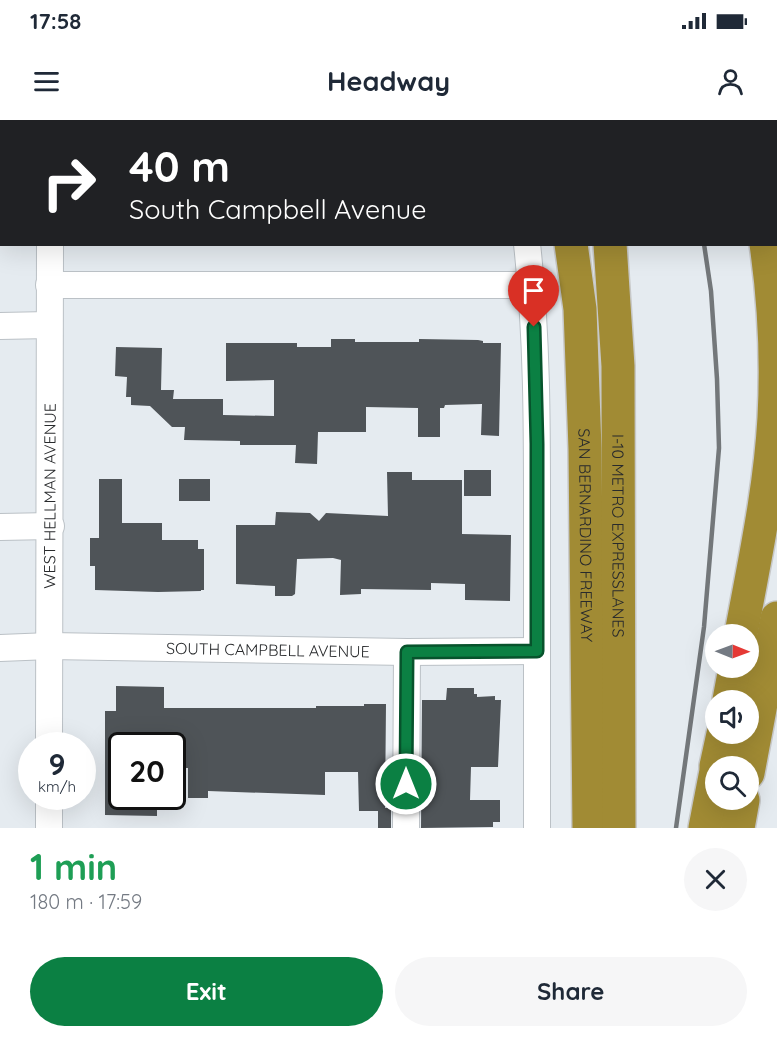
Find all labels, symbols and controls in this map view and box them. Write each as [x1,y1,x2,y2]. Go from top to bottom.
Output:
text: 17:58 [30,7,81,35]
text: Headway [327,64,450,98]
icon: menu [30,65,63,98]
icon: person [714,65,747,98]
text: 40 m [129,140,230,193]
icon: right [30,144,108,222]
text: South Campbell Avenue [129,192,426,226]
pin [508,265,559,327]
icon: arrive [517,274,550,307]
street label: WEST HELLMAN AVENUE [39,403,60,589]
street label: SAN BERNARDINO FREEWAY [574,428,597,642]
street label: I-10 METRO EXPRESSLANES [608,434,629,637]
north arrow [705,624,759,678]
map controls [705,624,759,810]
street label: SOUTH CAMPBELL AVENUE [166,638,370,661]
button: sound [705,690,759,744]
speed limit sign: 20 [108,732,186,810]
text: 9 [48,745,66,783]
position arrow [374,752,438,816]
button: search [705,756,759,810]
text: km/h [38,777,76,796]
text: 1 min [30,844,117,889]
button: close [684,848,747,911]
text: 180 m · 17:59 [30,889,142,914]
button: Exit [30,957,383,1026]
button: Share [395,957,747,1026]

